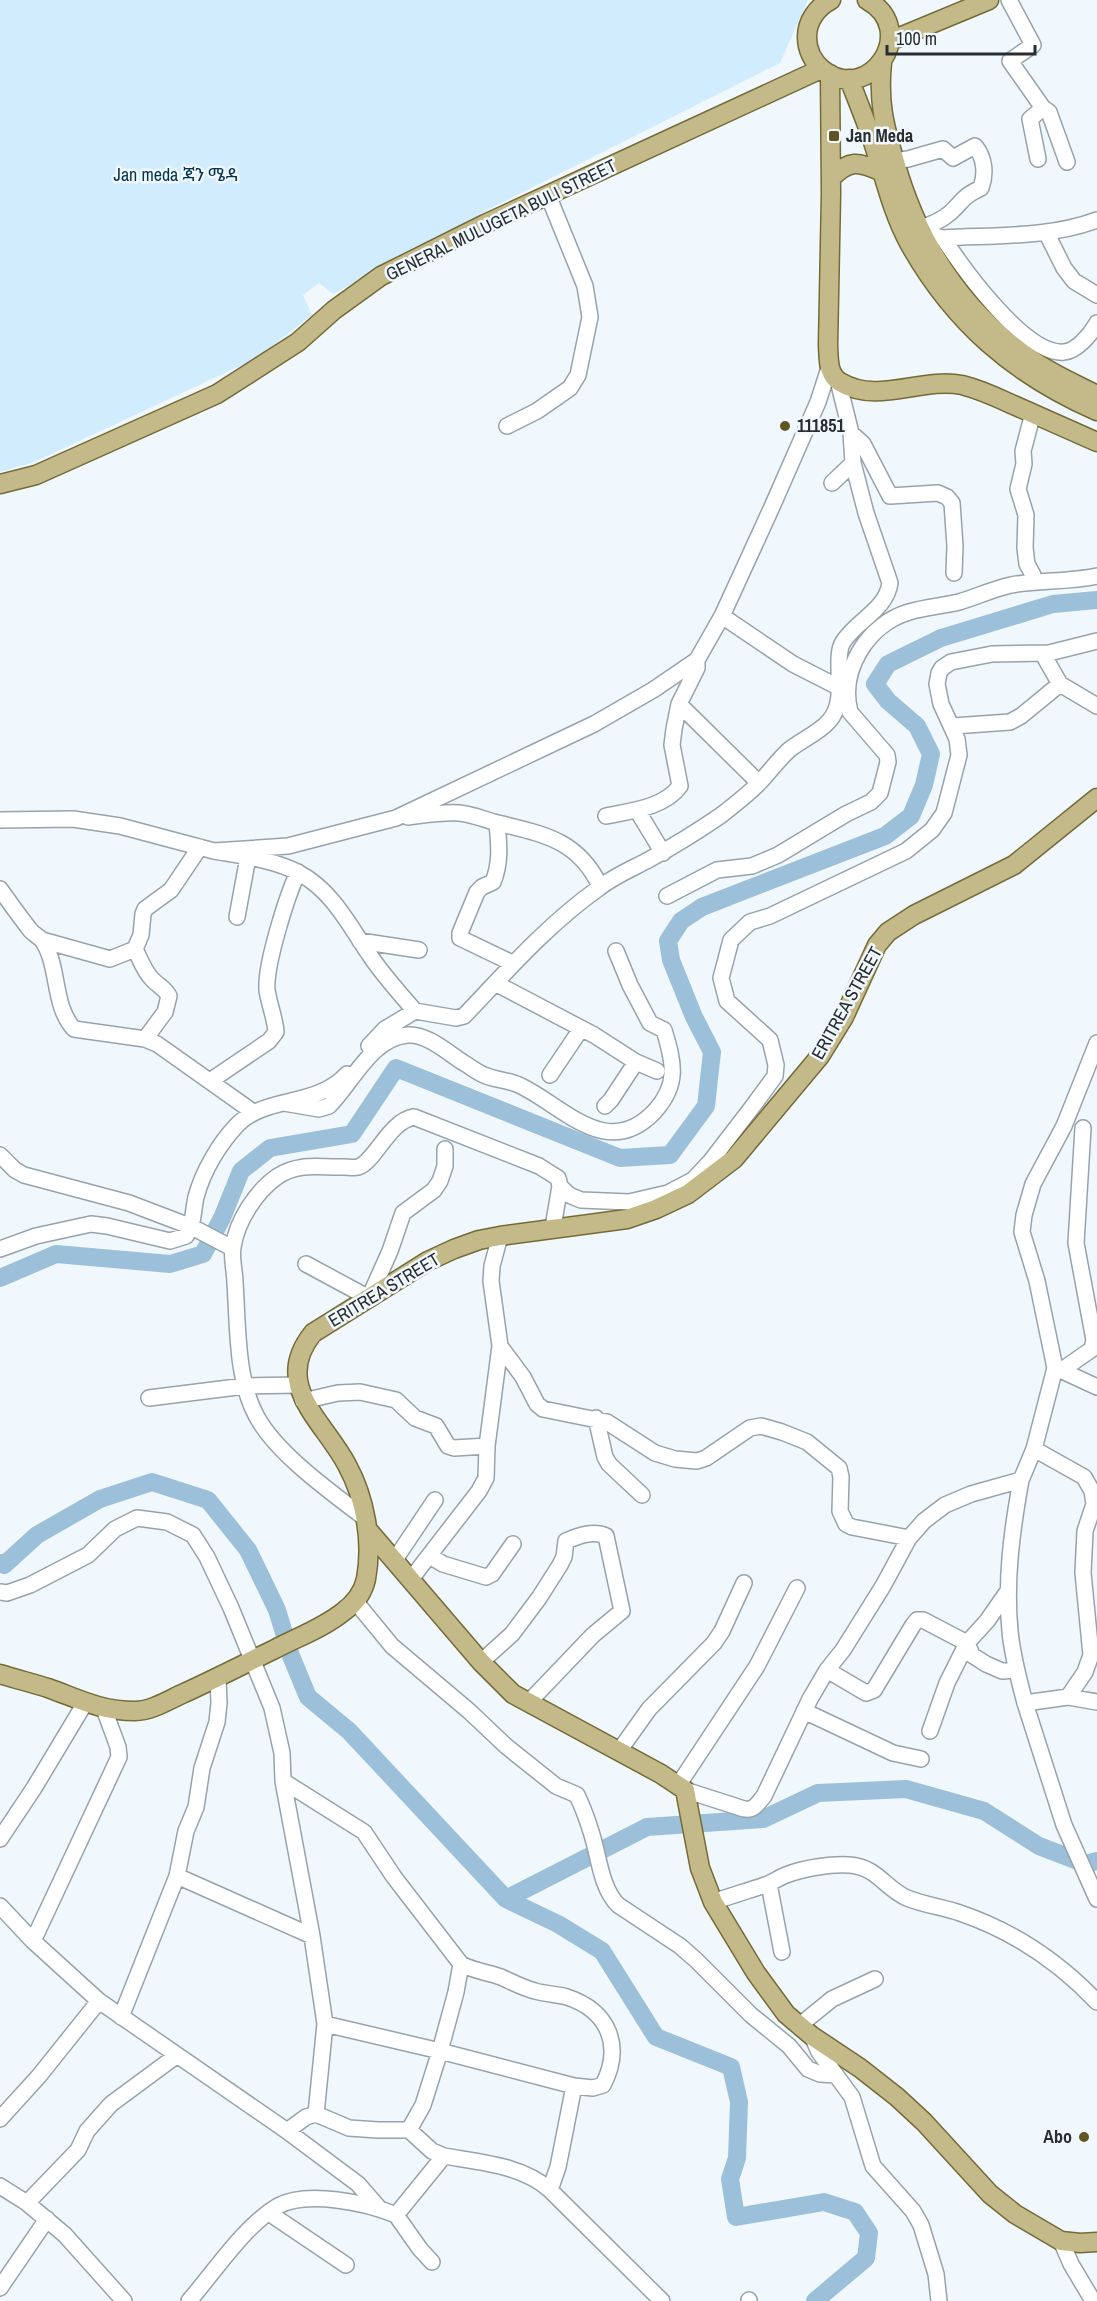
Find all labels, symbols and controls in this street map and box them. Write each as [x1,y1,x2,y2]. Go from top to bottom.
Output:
scale bar [887,18,1036,56]
text: 100 m [896,26,937,51]
place label: Jan Meda [846,123,914,148]
marker: Jan Meda [827,129,841,143]
street label: GENERAL MULUGETA BULI STREET [381,153,620,286]
park label: Jan meda ጃን ሜዳ [114,162,239,187]
place label: 111851 [797,413,845,438]
marker: 111851 [778,419,792,433]
street label: ERITREA STREET [805,942,888,1064]
street label: ERITREA STREET [324,1247,444,1333]
place label: Abo [1043,2124,1072,2149]
marker: Abo [1077,2130,1091,2144]

